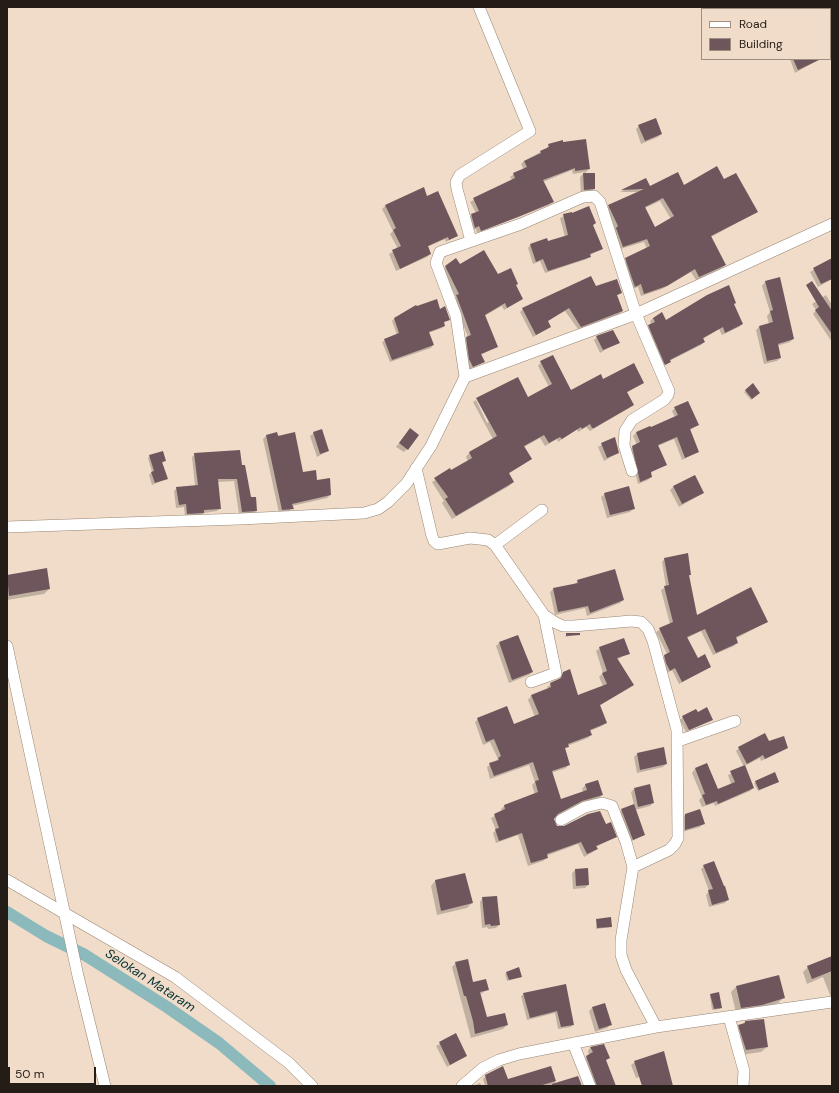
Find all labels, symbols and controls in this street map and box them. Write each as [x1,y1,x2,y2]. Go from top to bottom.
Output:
legend [701,8,831,60]
text: Road [739,16,767,32]
text: Building [739,36,783,52]
water label: Selokan Mataram [102,946,198,1016]
scale bar [10,1059,98,1085]
text: 50 m [15,1066,44,1082]

